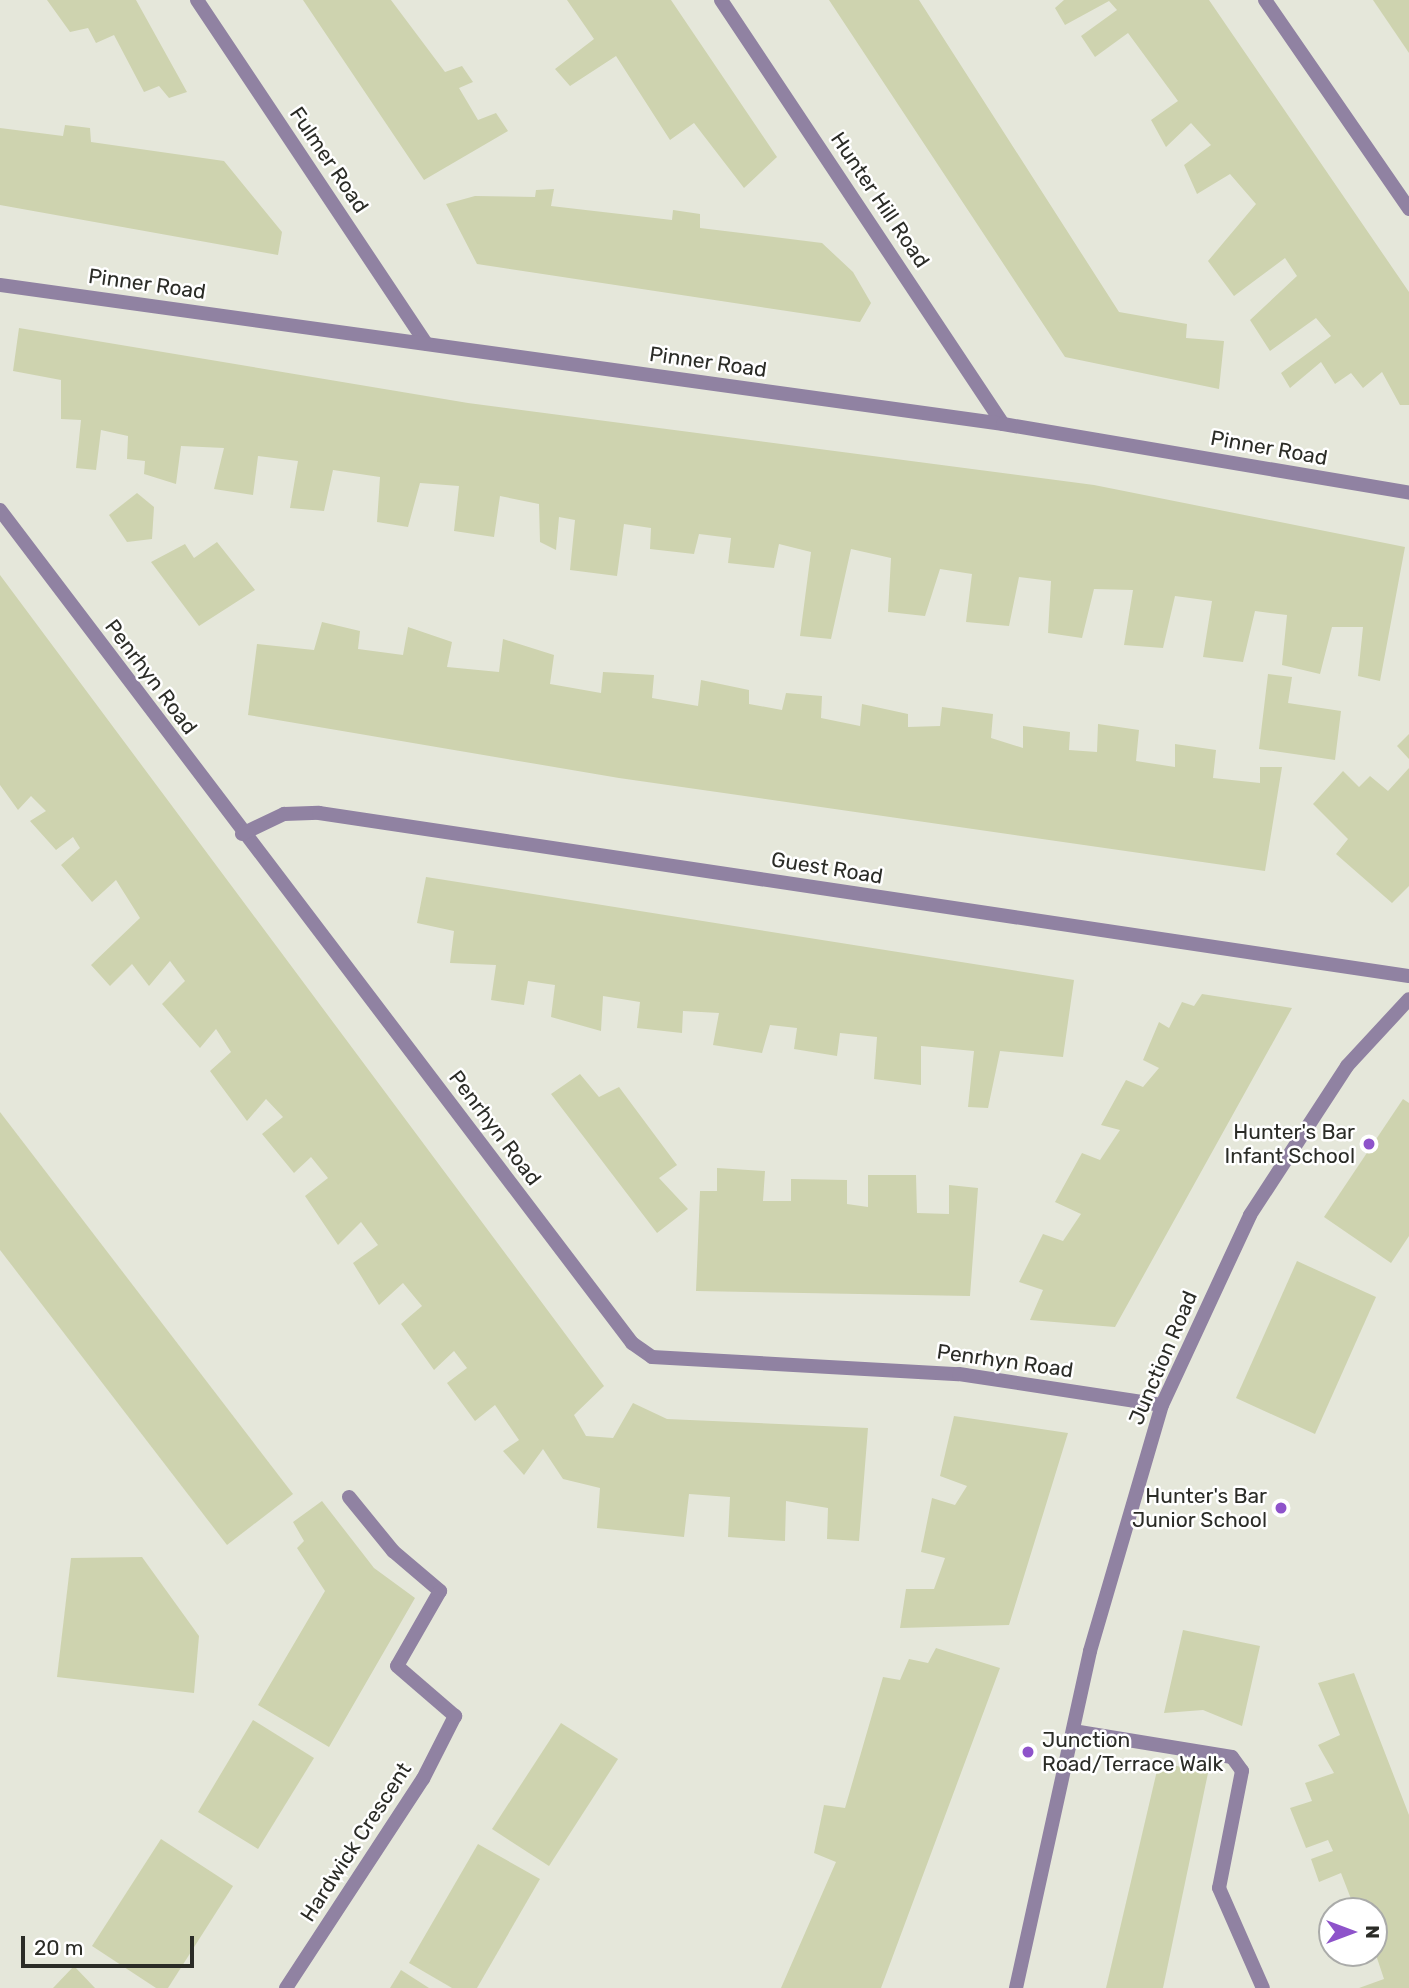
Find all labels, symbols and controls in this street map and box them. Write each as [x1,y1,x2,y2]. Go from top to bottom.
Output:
street label: Fulmer Road [284,102,374,218]
street label: Hunter Hill Road [825,127,935,273]
street label: Pinner Road [86,263,208,305]
street label: Pinner Road [647,341,769,383]
street label: Pinner Road [1208,425,1330,471]
street label: Penrhyn Road [100,615,202,739]
street label: Guest Road [769,847,885,889]
street label: Penrhyn Road [444,1066,546,1190]
place label: Hunter's Bar Infant School [1225,1119,1355,1169]
marker: Hunter's Bar Infant School [1361,1136,1377,1152]
street label: Junction Road [1123,1287,1203,1429]
street label: Penrhyn Road [935,1339,1075,1383]
place label: Hunter's Bar Junior School [1131,1483,1267,1533]
marker: Hunter's Bar Junior School [1273,1500,1289,1516]
place label: Junction Road/Terrace Walk [1042,1727,1224,1777]
marker: Junction Road/Terrace Walk [1020,1744,1036,1760]
street label: Hardwick Crescent [295,1758,417,1926]
north arrow [1318,1897,1388,1967]
scale bar [24,1922,198,1966]
text: N [1361,1925,1384,1939]
text: 20 m [34,1935,83,1960]

